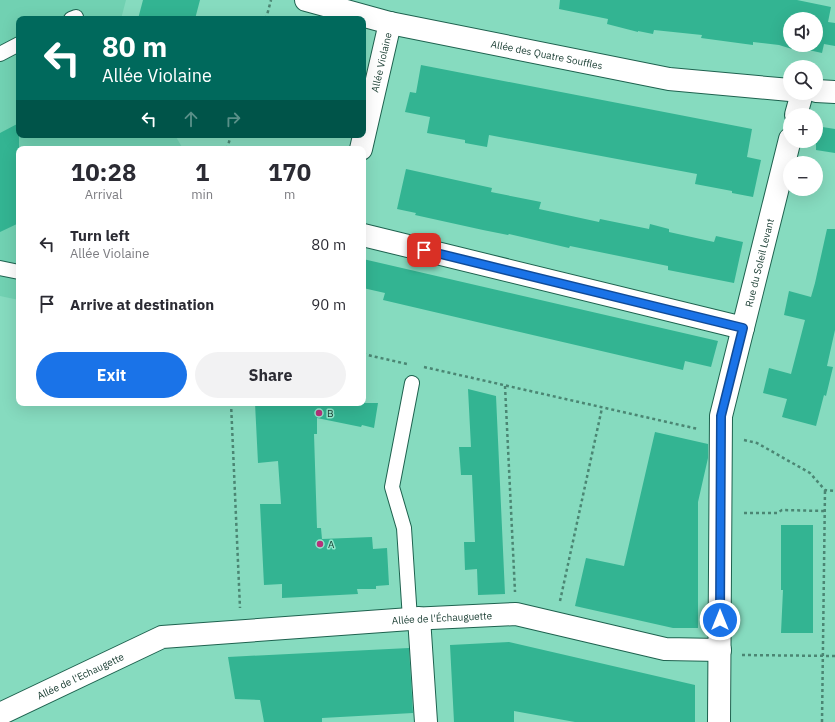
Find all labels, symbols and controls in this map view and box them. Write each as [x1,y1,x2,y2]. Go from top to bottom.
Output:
map controls [783,12,823,196]
button: sound [783,12,823,52]
text: 80 m [102,28,167,65]
street label: Allée Violaine [368,31,395,94]
icon: left [36,32,88,84]
street label: Allée des Quatre Souffles [490,37,604,73]
button: search [783,60,823,100]
text: Allée Violaine [102,64,212,87]
icon: left [138,108,160,130]
icon: ahead [180,108,202,130]
icon: right [222,108,244,130]
button: + [783,108,823,148]
text: 10:28 [71,156,136,188]
text: 1 [195,156,209,188]
text: 170 [268,156,311,188]
button: − [783,156,823,196]
text: Arrival [85,186,123,203]
text: min [191,186,213,203]
text: m [284,186,295,203]
street label: Rue du Soleil Levant [742,217,777,308]
text: Turn left [70,226,130,245]
icon: left [36,233,58,255]
pin [407,233,441,267]
text: 80 m [311,235,346,254]
icon: arrive [413,239,435,261]
text: Allée Violaine [70,245,149,262]
icon: arrive [36,293,58,315]
text: Arrive at destination [70,295,214,314]
text: 90 m [311,295,346,314]
button: Exit [36,352,187,398]
button: Share [195,352,346,398]
place label: B [327,407,334,420]
marker: B [314,408,324,418]
place label: A [328,538,335,551]
marker: A [315,539,325,549]
position arrow [699,599,741,641]
street label: Allée de l'Échauguette [391,609,493,627]
street label: Allée de l'Echaugette [35,650,127,702]

